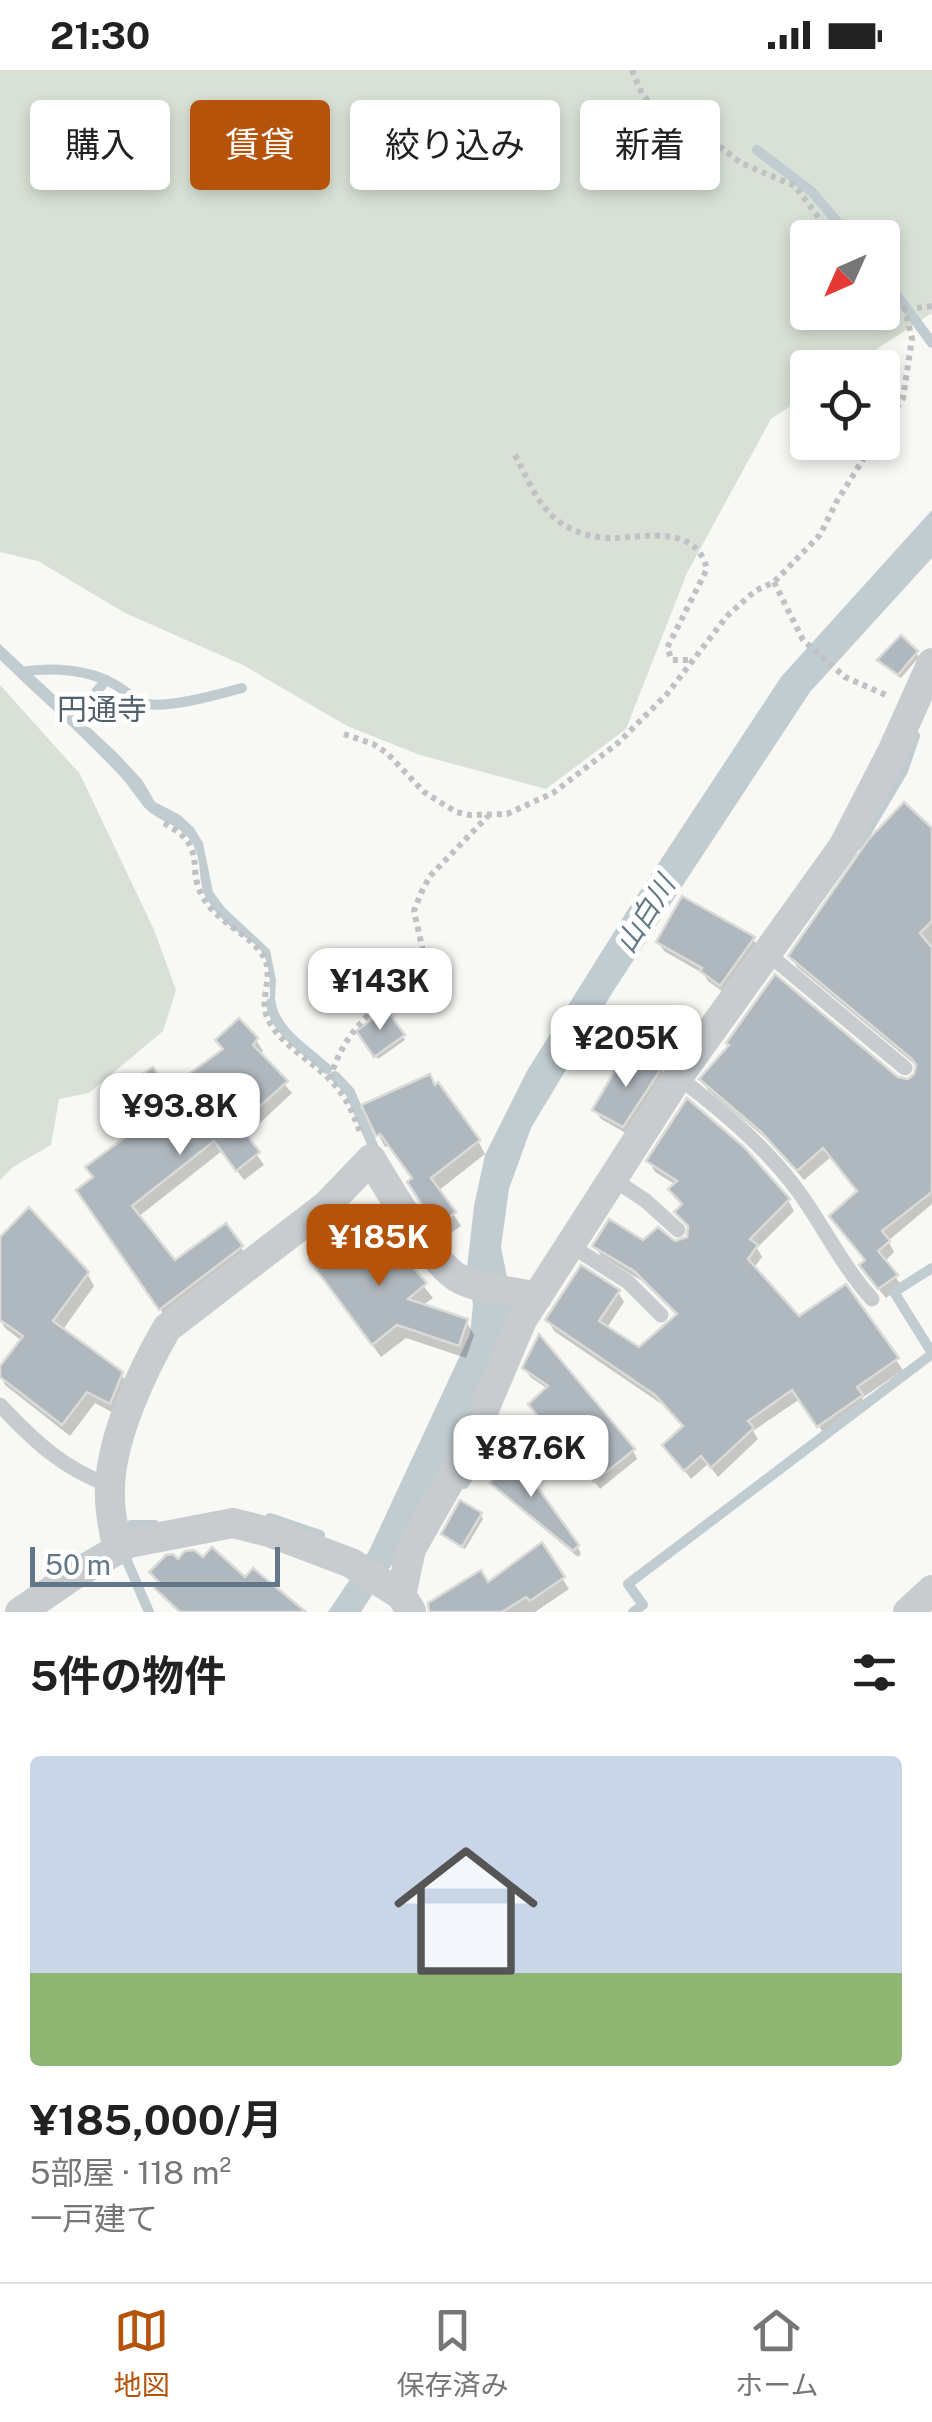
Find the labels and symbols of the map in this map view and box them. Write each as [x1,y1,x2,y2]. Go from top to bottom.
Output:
north arrow [790,220,900,330]
district label: 円通寺 [57,691,147,727]
water label: 山白川 [608,867,682,958]
pin: ¥143K [310,948,450,1033]
pin: ¥205K [556,1005,696,1090]
pin: ¥93.8K [99,1073,261,1158]
pin: ¥185K [309,1204,449,1289]
pin: ¥87.6K [450,1415,612,1500]
scale bar [30,1542,280,1586]

